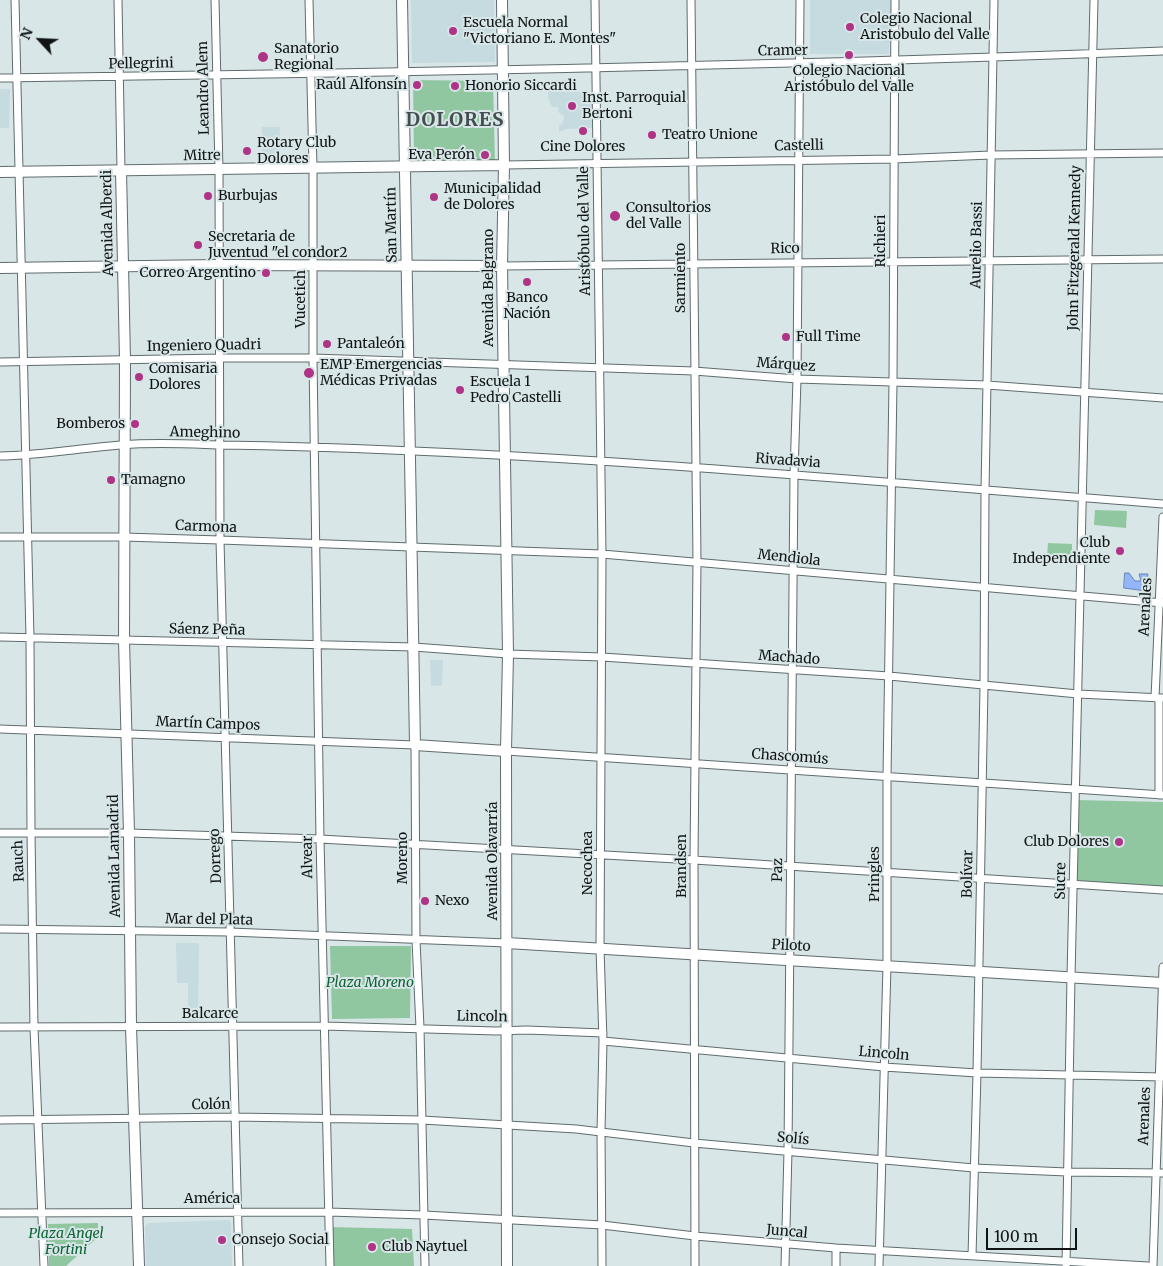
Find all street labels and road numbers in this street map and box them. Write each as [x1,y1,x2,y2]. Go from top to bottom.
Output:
street label: Leandro Alem [195,41,213,135]
street label: Cramer [758,42,808,60]
street label: Pellegrini [108,55,174,73]
street label: Castelli [774,137,824,155]
street label: Mitre [183,147,221,165]
street label: John Fitzgerald Kennedy [1065,165,1085,331]
street label: Aristóbulo del Valle [575,166,595,296]
street label: Avenida Alberdi [99,170,117,276]
street label: San Martín [383,187,401,263]
street label: Aurelio Bassi [968,201,986,289]
street label: Richieri [873,215,889,267]
street label: Avenida Belgrano [481,229,497,347]
street label: Rico [770,240,800,258]
street label: Sarmiento [673,243,689,313]
street label: Vucetich [293,270,309,328]
street label: Ingeniero Quadri [147,337,261,355]
street label: Márquez [756,355,816,375]
street label: Ameghino [170,424,240,442]
street label: Rivadavia [755,450,821,472]
street label: Carmona [175,518,237,536]
street label: Mendiola [757,546,821,570]
street label: Arenales [1136,577,1156,637]
street label: Sáenz Peña [169,621,245,639]
street label: Machado [758,647,820,669]
street label: Martín Campos [155,714,261,734]
street label: Chascomús [751,746,829,768]
street label: Avenida Lamadrid [106,794,124,918]
street label: Avenida Olavarría [485,802,501,920]
street label: Dorrego [207,828,225,884]
street label: Necochea [580,831,596,895]
street label: Moreno [395,832,411,884]
street label: Brandsen [674,834,690,898]
street label: Alvear [299,835,317,879]
street label: Rauch [10,840,28,882]
street label: Pringles [867,846,883,902]
street label: Bolívar [959,850,977,898]
street label: Paz [769,858,787,882]
street label: Sucre [1052,862,1070,900]
street label: Mar del Plata [165,911,253,929]
street label: Piloto [771,937,811,955]
street label: Balcarce [182,1006,238,1022]
street label: Lincoln [456,1008,508,1026]
street label: Lincoln [858,1043,910,1065]
street label: Arenales [1136,1086,1154,1146]
street label: Colón [191,1096,231,1114]
street label: Solís [776,1129,810,1149]
street label: América [184,1191,240,1207]
street label: Juncal [766,1222,808,1242]

